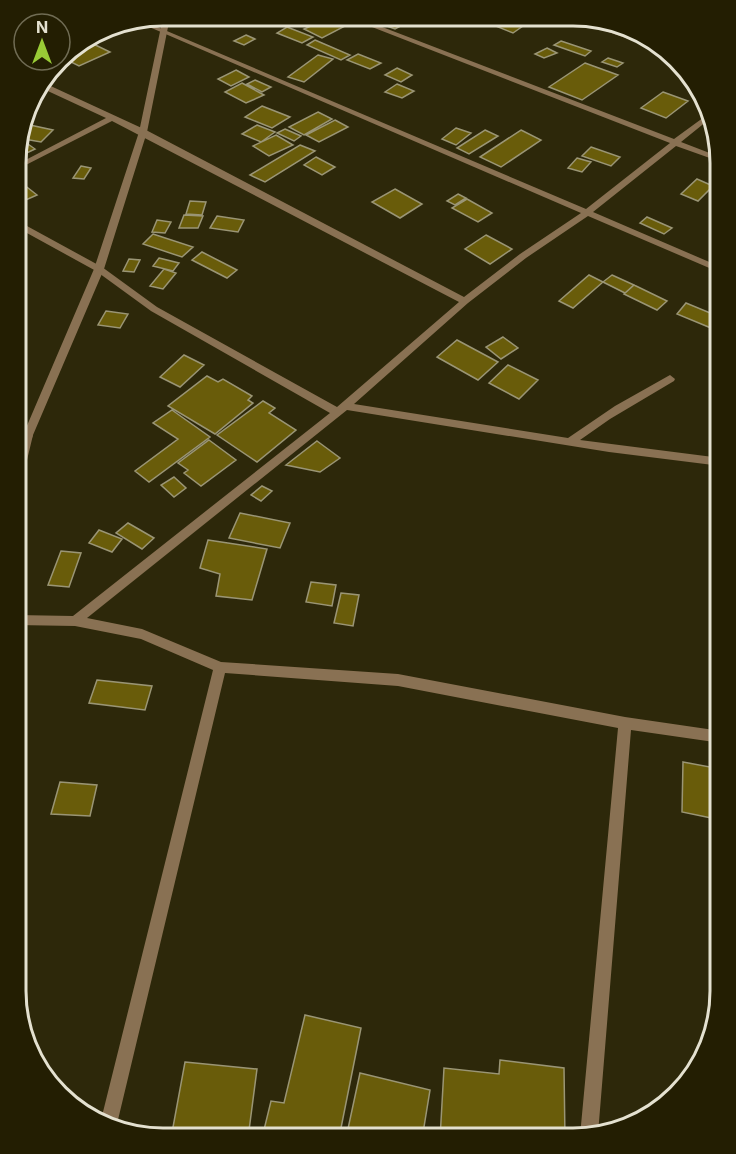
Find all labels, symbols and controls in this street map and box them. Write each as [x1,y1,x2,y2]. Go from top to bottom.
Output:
north arrow [12,12,72,72]
text: N [36,17,48,37]

